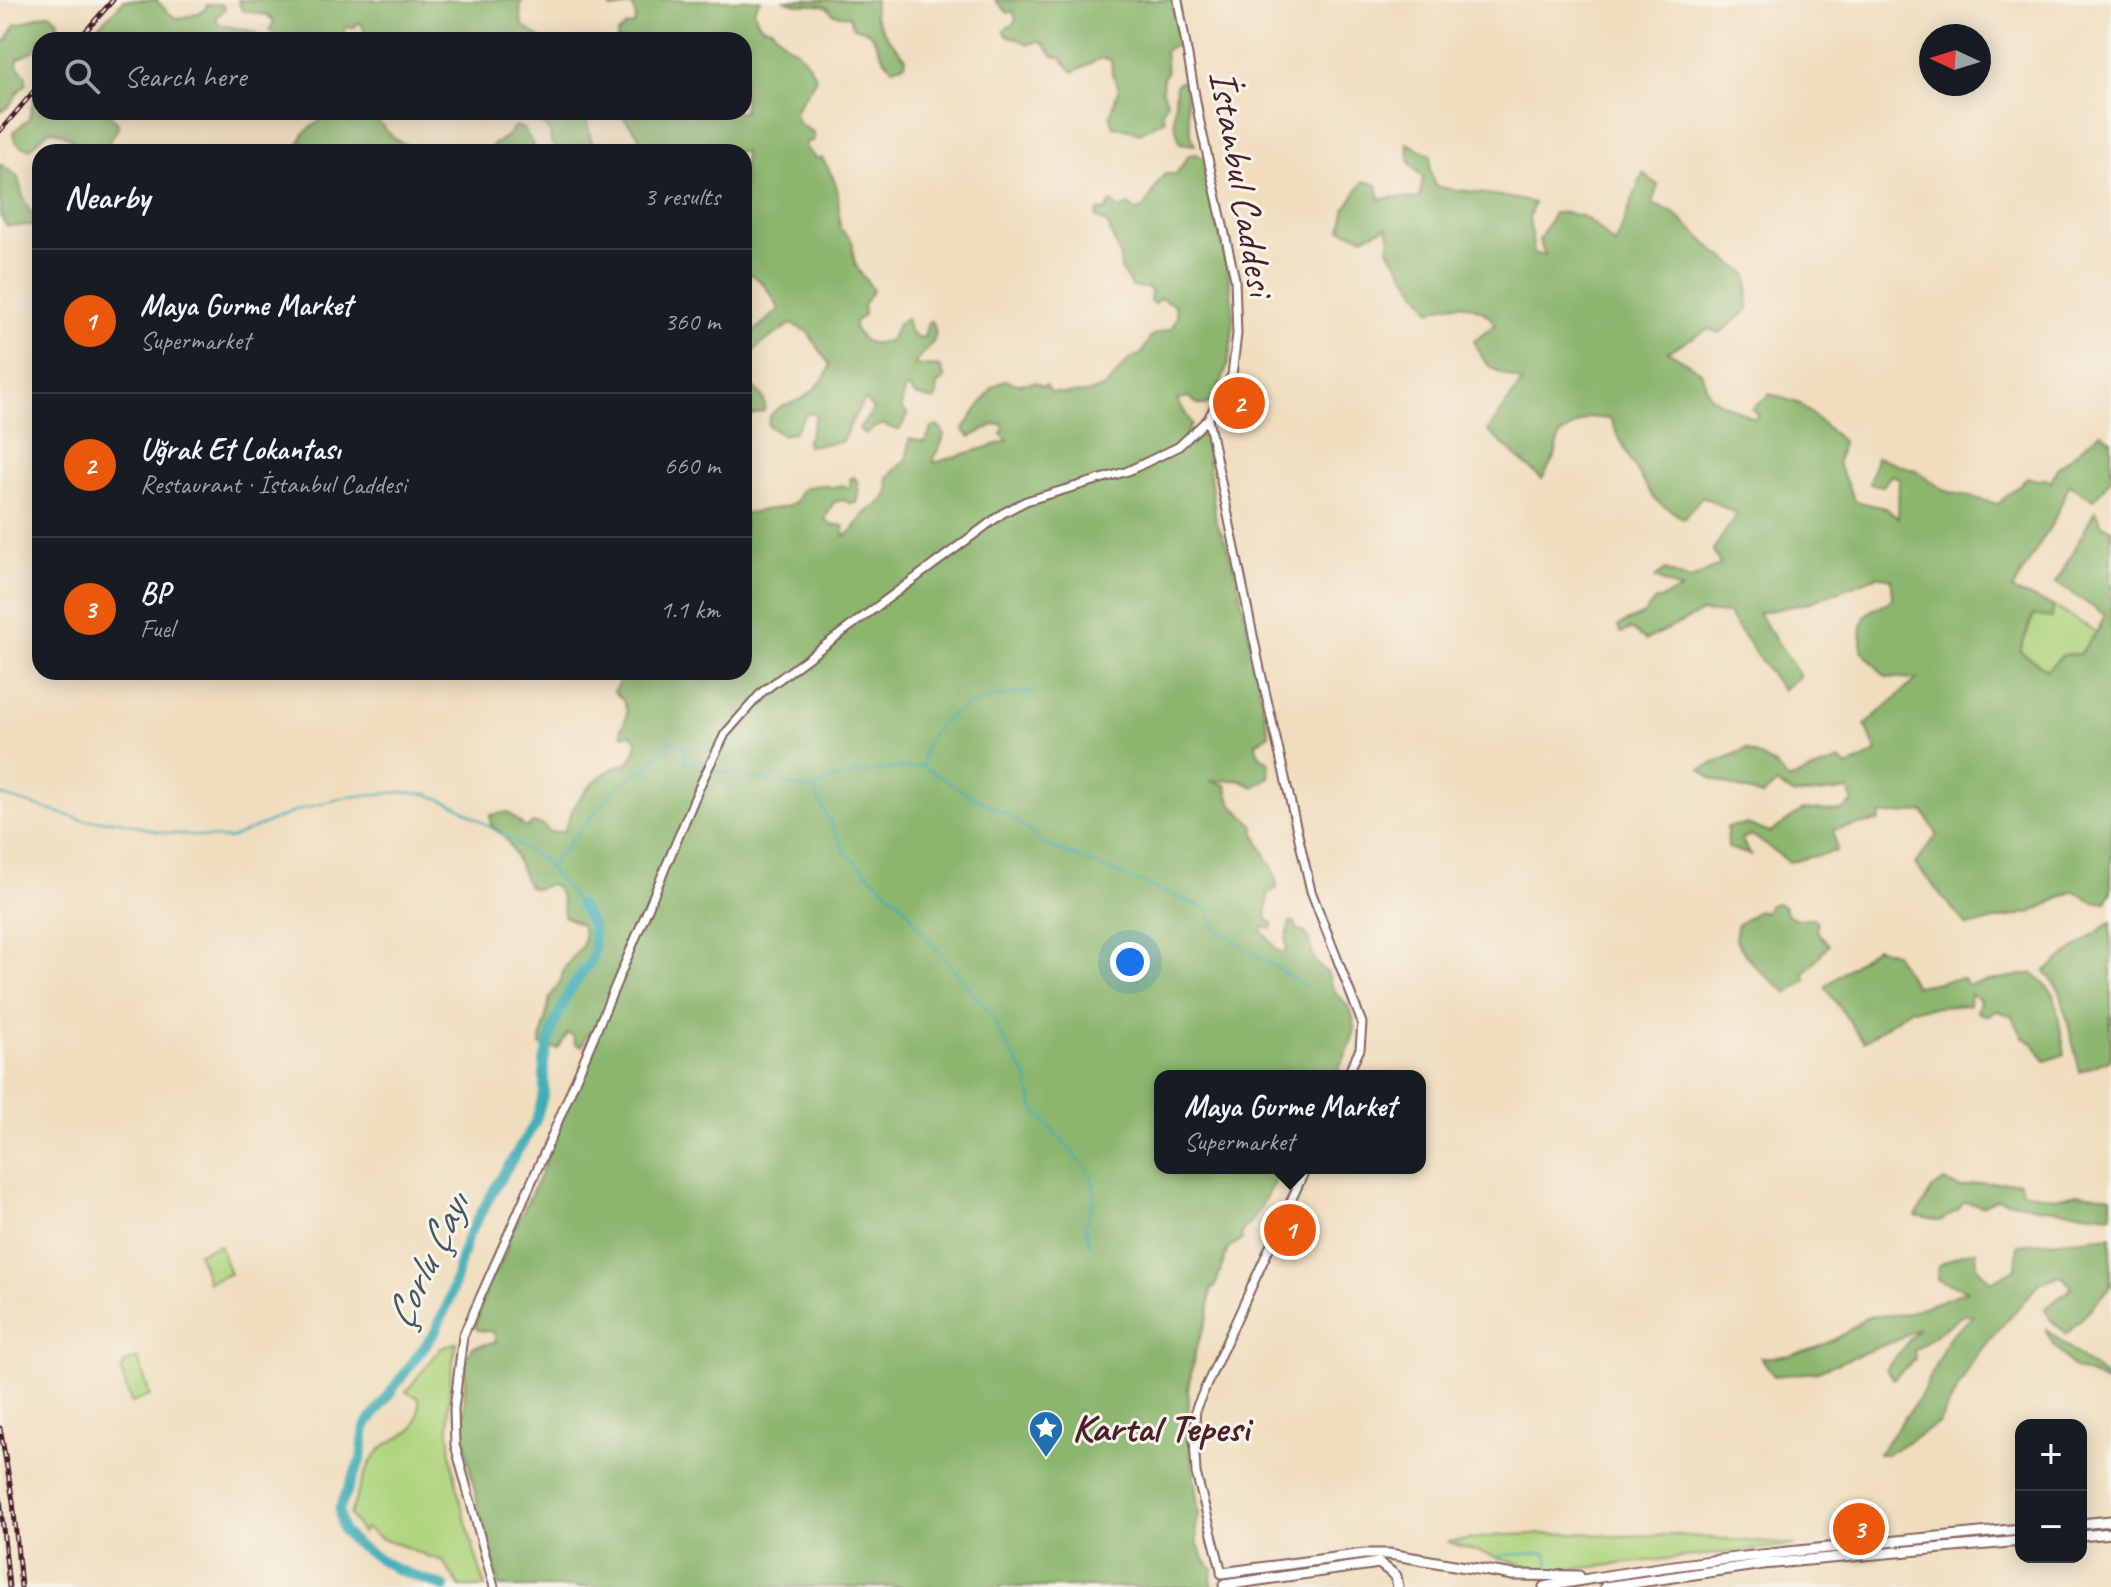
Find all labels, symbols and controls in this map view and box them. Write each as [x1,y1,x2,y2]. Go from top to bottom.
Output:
north arrow [1919,24,1991,96]
search box [32,32,752,120]
icon: search [60,54,104,98]
text: Search here [124,57,246,95]
street label: İstanbul Caddesi [1198,66,1287,304]
text: Nearby [64,175,150,218]
text: 3 results [644,180,720,213]
text: Maya Gurme Market [140,286,352,324]
text: 1 [84,305,96,338]
text: 360 m [664,305,720,338]
text: Supermarket [140,324,251,357]
pin: 2 [1213,373,1265,433]
text: Uğrak Et Lokantası [140,430,340,468]
text: 2 [84,449,96,482]
text: 660 m [664,449,720,482]
text: Restaurant · İstanbul Caddesi [140,468,406,501]
text: BP [140,574,170,612]
text: 3 [84,593,96,626]
text: 1.1 km [660,593,720,626]
text: Fuel [140,612,174,645]
your location [1110,942,1150,982]
popup [1154,1070,1426,1174]
text: Maya Gurme Market [1184,1087,1396,1125]
text: Supermarket [1184,1125,1294,1158]
water label: Çorlu Çayı [373,1180,483,1337]
pin: 1 [1264,1200,1316,1260]
place label: Kartal Tepesi [1072,1403,1254,1453]
place icon: Kartal Tepesi [1027,1409,1065,1459]
map controls [2015,1419,2087,1563]
button: + [2015,1419,2087,1491]
button: − [2015,1491,2087,1563]
pin: 3 [1833,1499,1885,1559]

